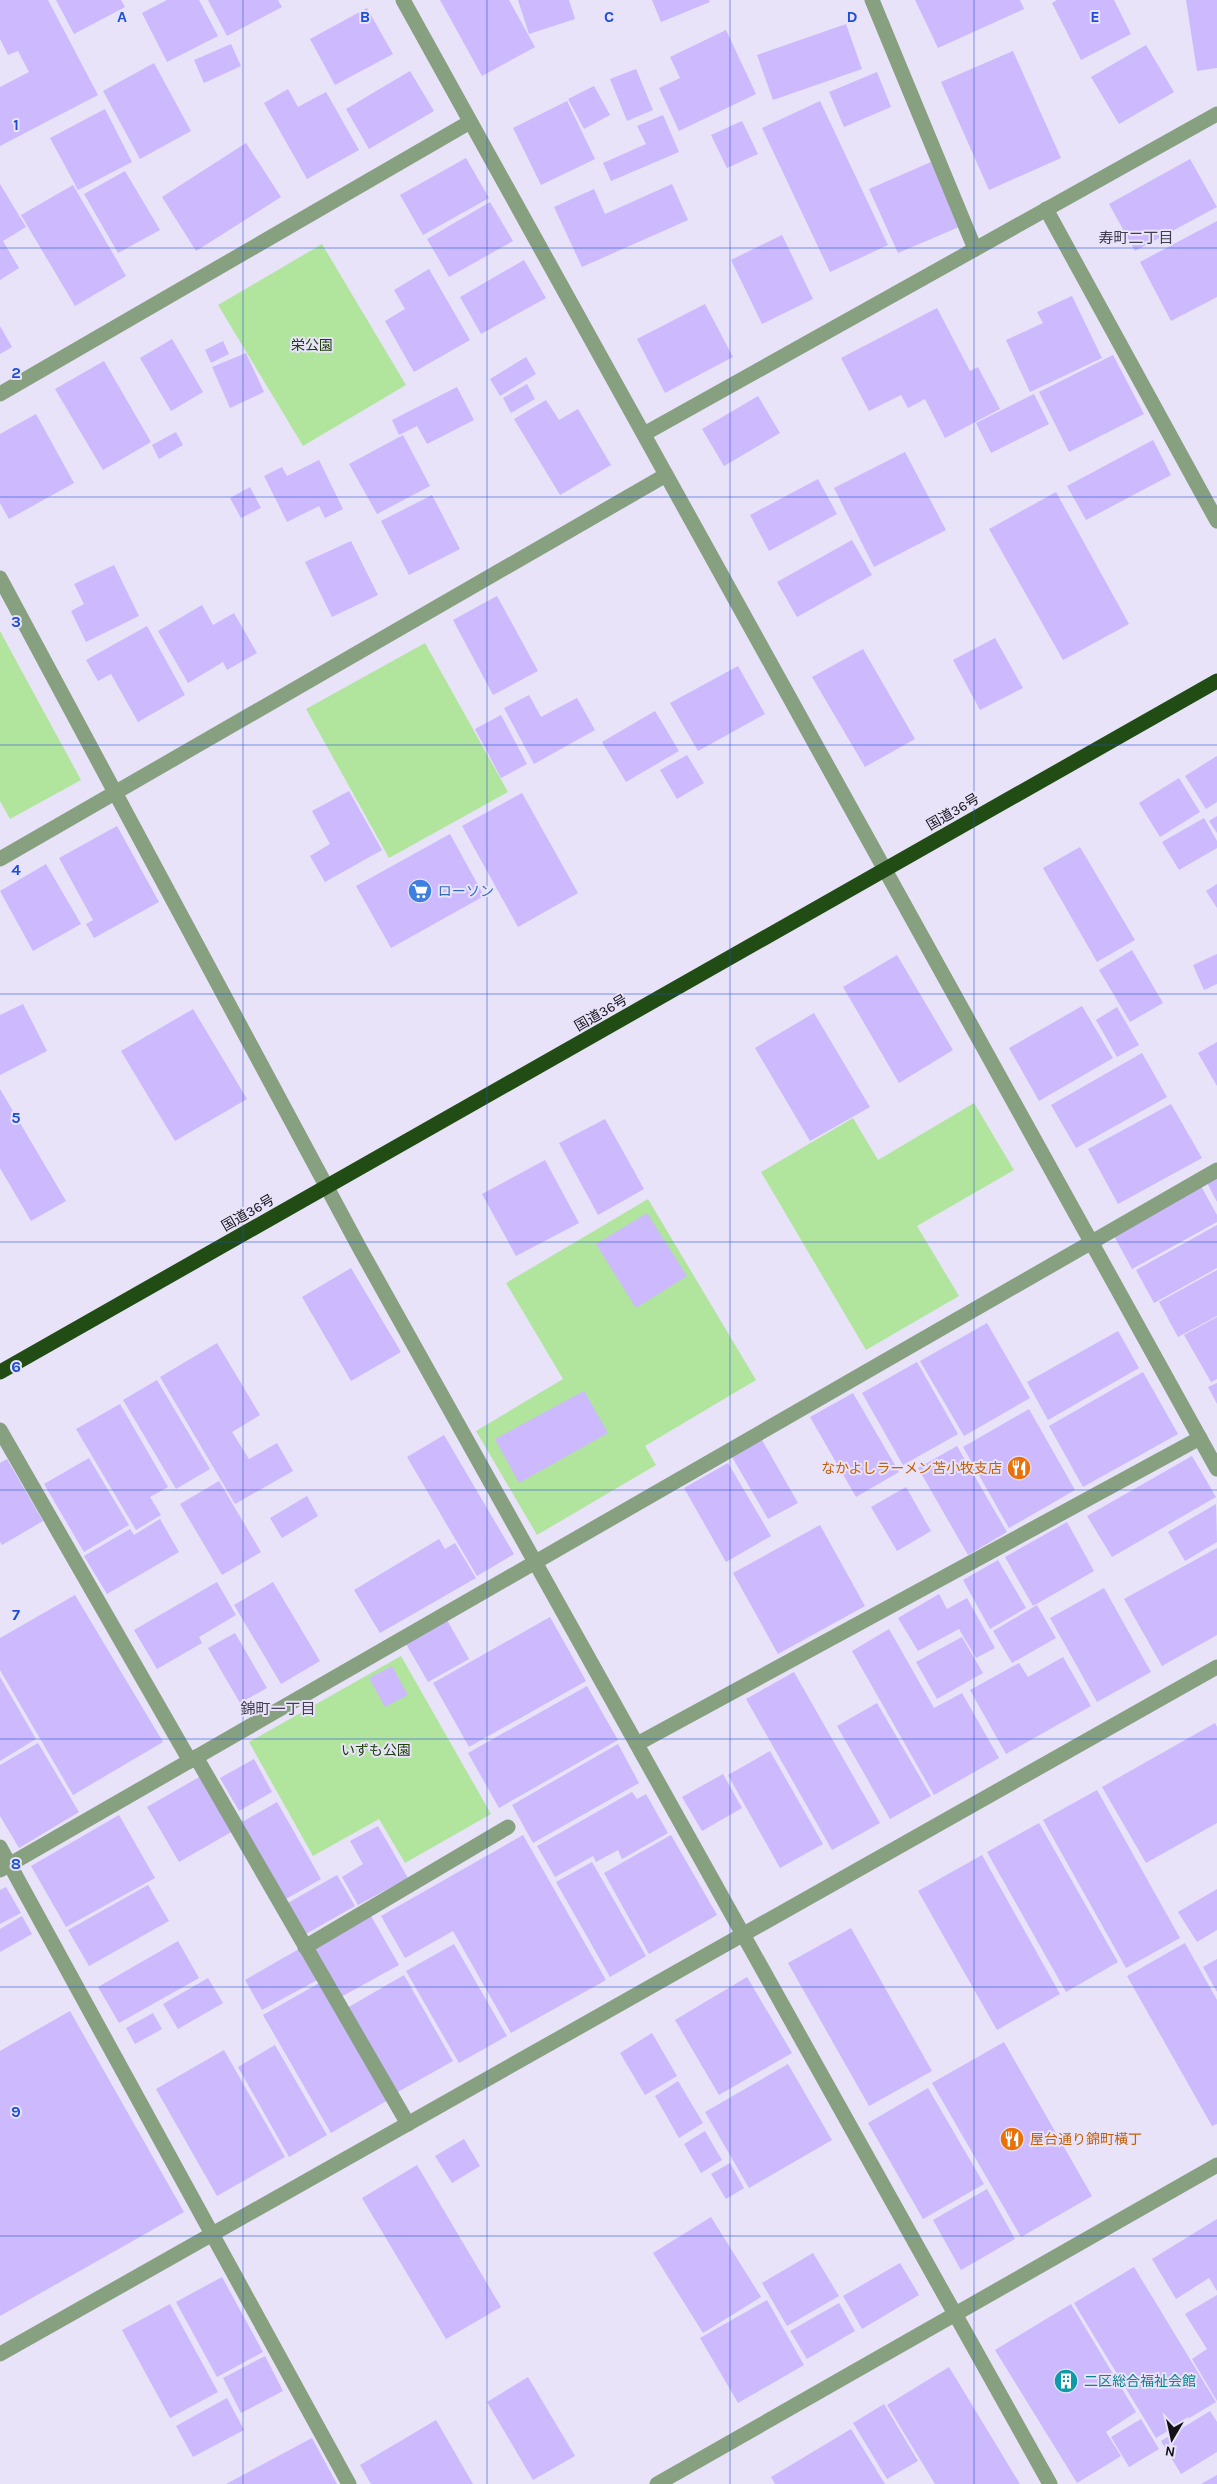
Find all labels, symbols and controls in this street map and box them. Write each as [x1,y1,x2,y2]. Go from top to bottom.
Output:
text: A [117,7,127,26]
text: B [360,7,370,26]
text: C [604,7,614,26]
text: D [847,7,858,26]
text: E [1090,7,1100,26]
text: 1 [13,115,19,134]
district label: 寿町二丁目 [1098,229,1174,247]
park label: 栄公園 [291,337,333,354]
text: 2 [11,363,21,382]
text: 3 [11,612,21,631]
street label: 国道36号 [924,790,982,834]
text: 4 [11,860,21,879]
supermarket icon: ローソン [407,878,433,904]
place label: ローソン [438,883,494,900]
street label: 国道36号 [572,991,630,1035]
text: 5 [11,1108,21,1127]
street label: 国道36号 [219,1191,277,1235]
text: 6 [11,1357,21,1376]
restaurant icon: なかよしラーメン苫小牧支店 [1006,1455,1032,1481]
place label: なかよしラーメン苫小牧支店 [821,1460,1002,1477]
text: 7 [12,1605,20,1624]
district label: 錦町一丁目 [240,1700,316,1718]
park label: いずも公園 [341,1742,411,1759]
text: 8 [11,1854,21,1873]
text: 9 [11,2102,21,2121]
restaurant icon: 屋台通り錦町橫丁 [999,2126,1025,2152]
place label: 屋台通り錦町橫丁 [1030,2131,1142,2148]
building icon: 二区総合福祉会館 [1053,2368,1079,2394]
place label: 二区総合福祉会館 [1084,2373,1196,2390]
north arrow [1147,2414,1197,2464]
text: N [1164,2442,1176,2461]

